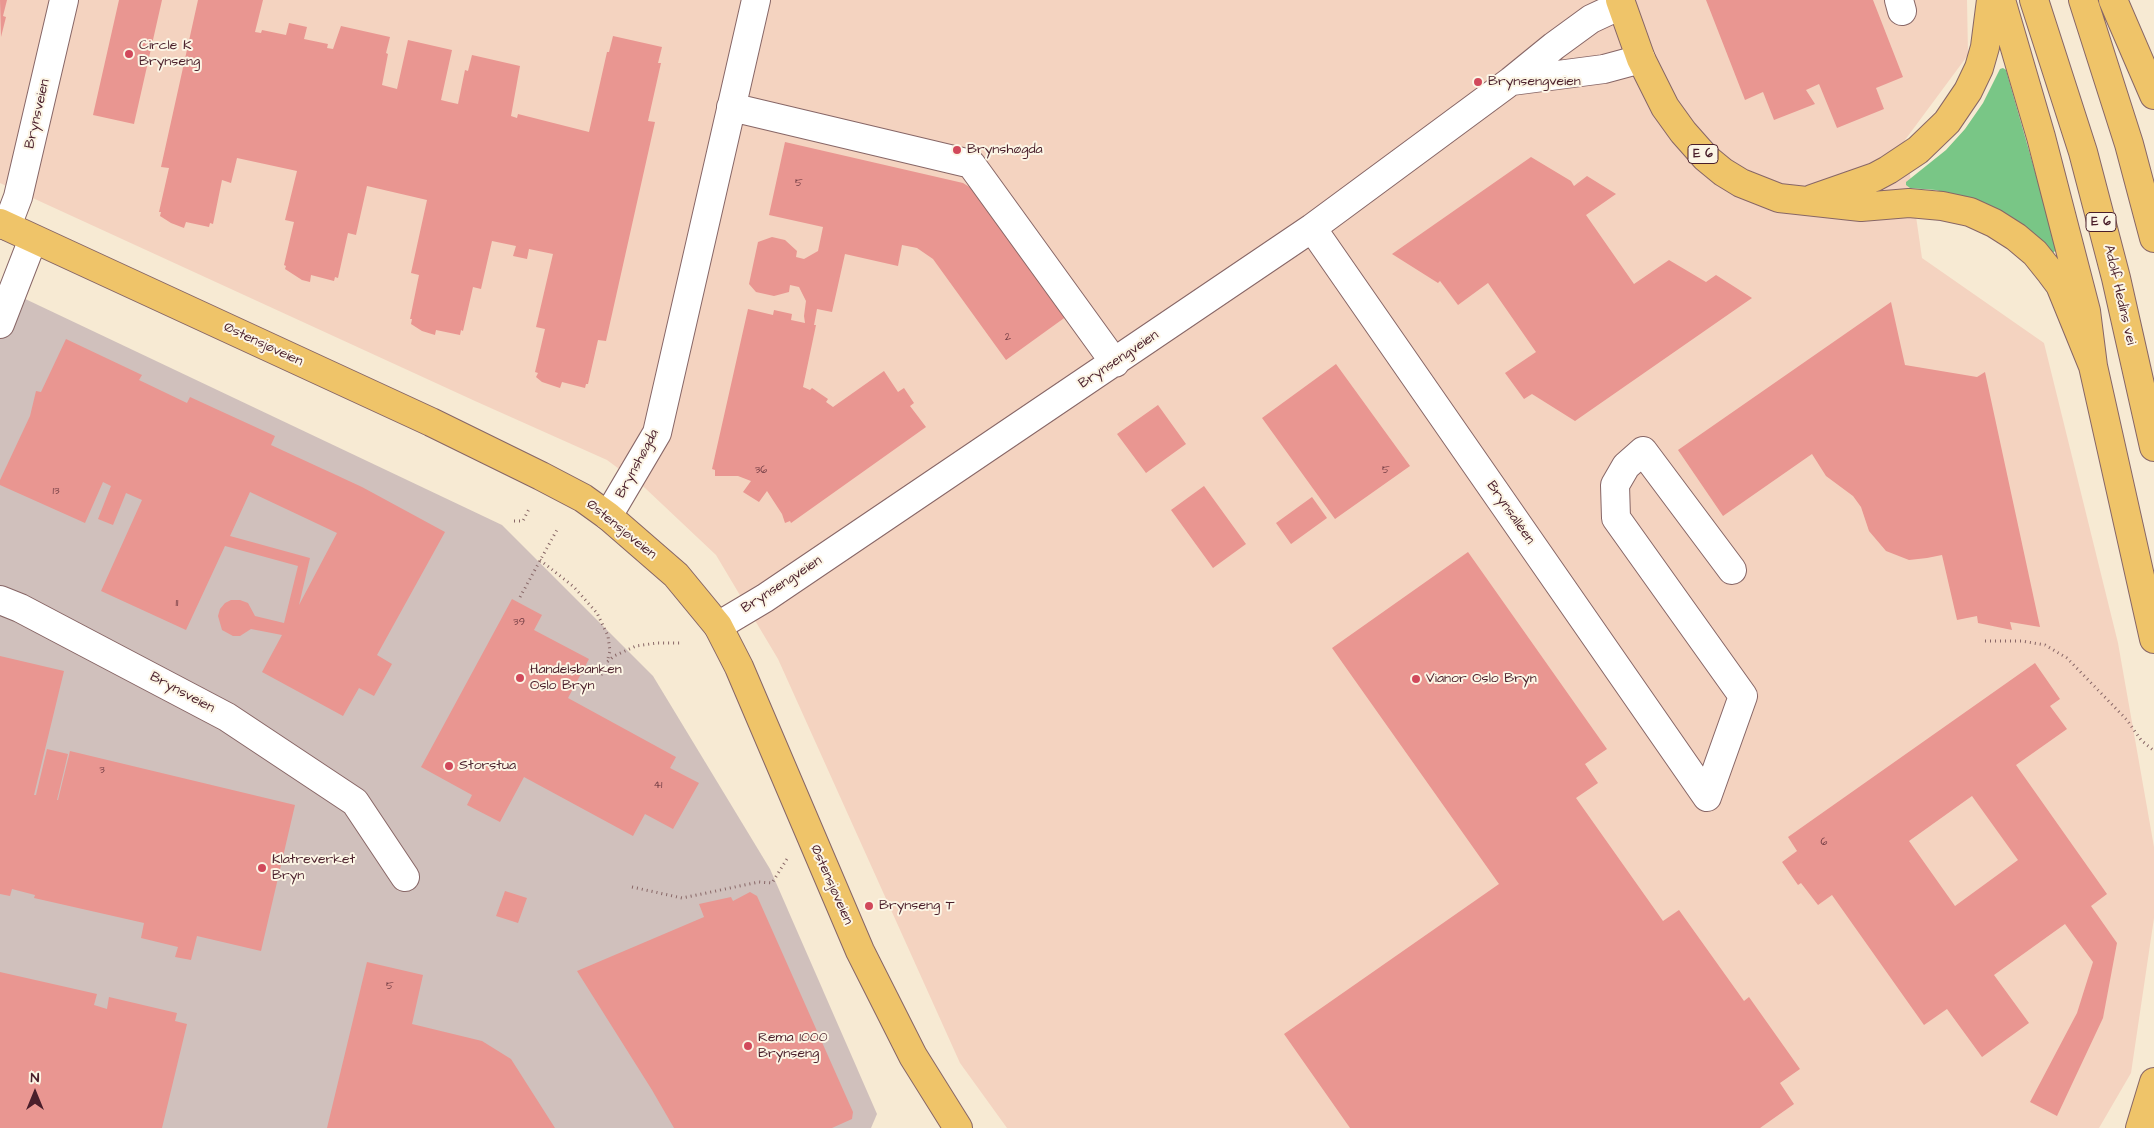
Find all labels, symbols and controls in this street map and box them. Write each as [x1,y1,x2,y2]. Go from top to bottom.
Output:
place label: Circle K Brynseng [139,38,200,70]
marker: Circle K Brynseng [123,48,135,60]
place label: Brynsengveien [1488,74,1581,90]
marker: Brynsengveien [1472,76,1484,88]
street label: Brynsveien [22,78,54,150]
place label: Brynshøgda [967,142,1043,158]
marker: Brynshøgda [951,144,963,156]
road number: E 6 [1688,144,1718,164]
house number: 5 [795,177,803,191]
road number: E 6 [2086,212,2116,232]
street label: Adolf Hedins vei [2099,243,2139,347]
street label: Østensjøveien [221,319,305,371]
street label: Brynsengveien [1076,327,1162,393]
house number: 2 [1005,331,1011,345]
street label: Brynshøgda [613,427,663,501]
house number: 36 [755,464,767,478]
house number: 5 [1382,464,1390,478]
street label: Brynsalléen [1482,478,1538,548]
house number: 13 [52,485,60,499]
street label: Østensjøveien [582,497,660,563]
street label: Brynsengveien [739,553,825,617]
house number: 11 [176,597,178,611]
house number: 39 [513,616,525,630]
place label: Handelsbanken Oslo Bryn [530,662,622,694]
street label: Brynsveien [147,669,217,717]
place label: Vianor Oslo Bryn [1426,671,1537,687]
marker: Handelsbanken Oslo Bryn [514,672,526,684]
marker: Vianor Oslo Bryn [1410,673,1422,685]
place label: Storstua [459,758,516,774]
marker: Storstua [443,760,455,772]
house number: 3 [99,764,105,778]
house number: 41 [654,779,662,793]
house number: 6 [1821,836,1827,850]
street label: Østensjøveien [806,843,856,927]
place label: Klatreverket Bryn [272,852,355,884]
marker: Klatreverket Bryn [256,862,268,874]
place label: Brynseng T [879,898,955,914]
marker: Brynseng T [863,900,875,912]
house number: 5 [386,980,394,994]
place label: Rema 1000 Brynseng [758,1030,827,1062]
marker: Rema 1000 Brynseng [742,1040,754,1052]
north arrow [10,1068,60,1118]
text: N [31,1068,39,1088]

